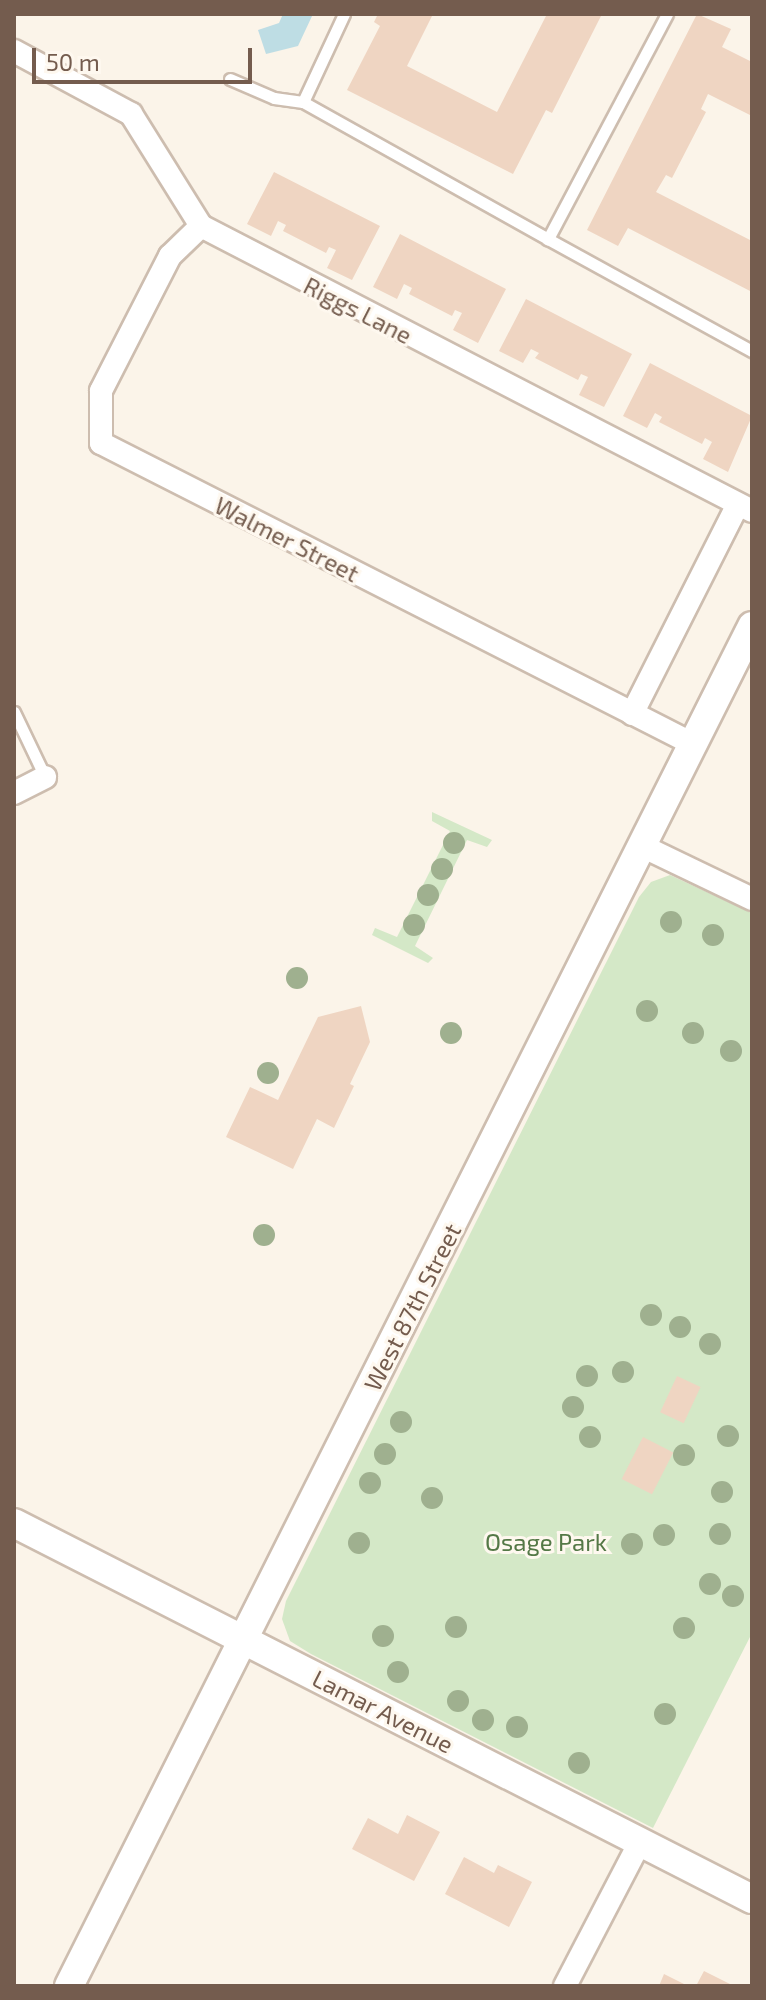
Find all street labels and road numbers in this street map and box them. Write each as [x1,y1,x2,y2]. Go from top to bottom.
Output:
street label: Riggs Lane [299,271,417,349]
street label: Walmer Street [210,490,364,588]
street label: West 87th Street [357,1219,467,1395]
street label: Lamar Avenue [307,1663,459,1759]

